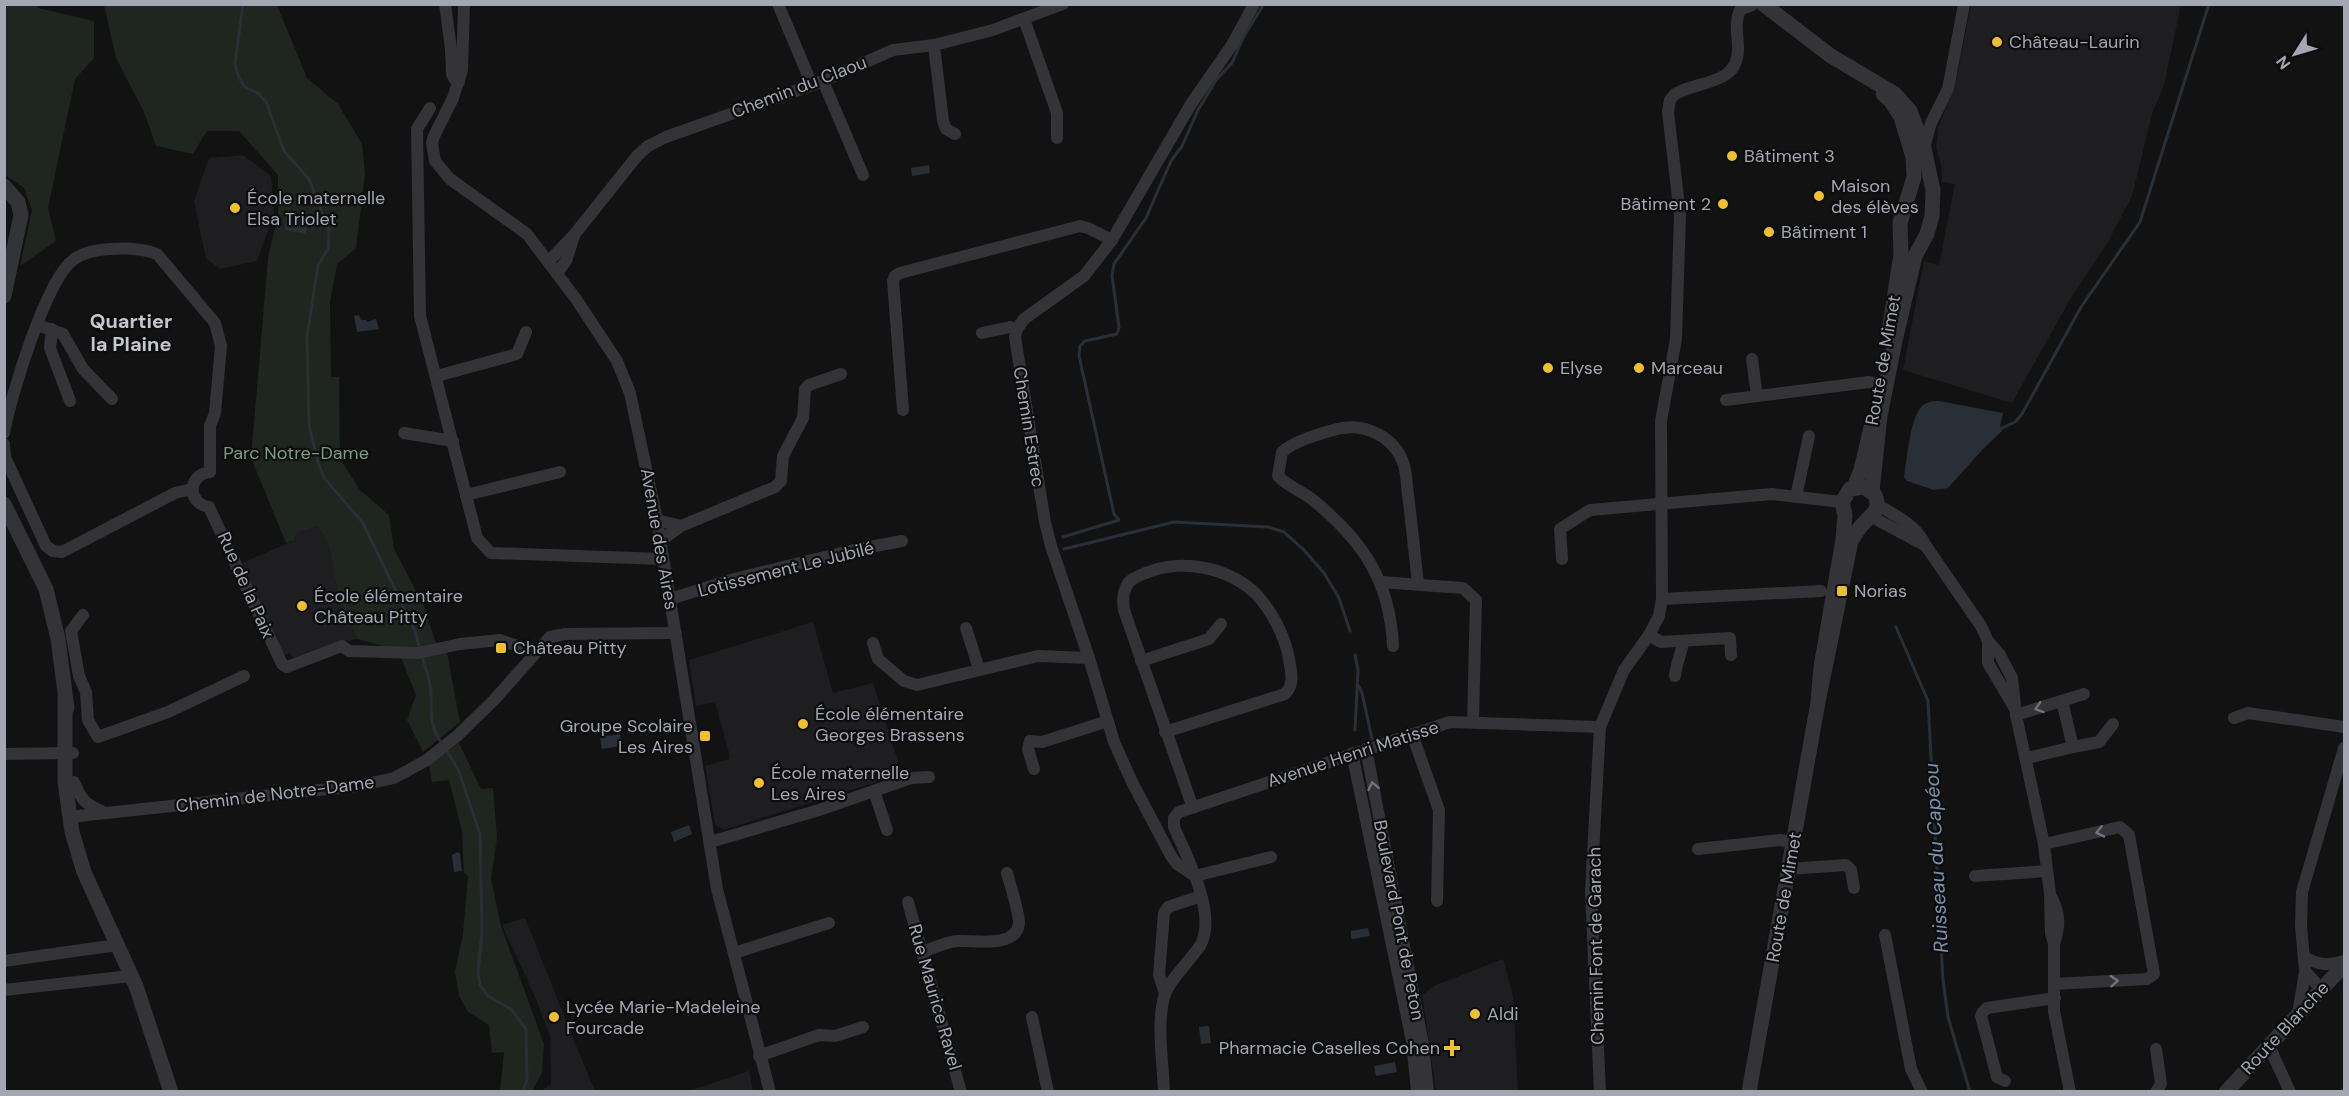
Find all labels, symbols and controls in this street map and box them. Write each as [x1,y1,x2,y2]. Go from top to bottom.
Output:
north arrow [2265,24,2325,84]
place label: Château-Laurin [2009,30,2140,54]
marker: Château-Laurin [1990,35,2004,49]
street label: Chemin du Claou [728,50,870,124]
text: N [2272,52,2295,74]
place label: Bâtiment 3 [1744,144,1835,168]
marker: Bâtiment 3 [1725,149,1739,163]
place label: Maison des élèves [1831,174,1919,219]
place label: École maternelle Elsa Triolet [247,186,385,231]
marker: Maison des élèves [1812,189,1826,203]
place label: Bâtiment 2 [1620,192,1711,216]
marker: Bâtiment 2 [1716,197,1730,211]
marker: École maternelle Elsa Triolet [228,201,242,215]
place label: Bâtiment 1 [1781,220,1867,244]
marker: Bâtiment 1 [1762,225,1776,239]
street label: Route de Mimet [1860,293,1906,427]
district label: Quartier la Plaine [90,308,172,357]
place label: Elyse [1560,356,1603,380]
place label: Marceau [1651,356,1723,380]
marker: Elyse [1541,361,1555,375]
marker: Marceau [1632,361,1646,375]
street label: Chemin Estrec [1008,365,1050,489]
park label: Parc Notre-Dame [223,441,369,465]
street label: Avenue des Aires [635,466,683,612]
street label: Rue de la Paix [212,528,280,642]
street label: Lotissement Le Jubilé [695,535,877,603]
place label: Norias [1854,579,1907,603]
place label: École élémentaire Château Pitty [314,584,463,629]
marker: Norias [1835,584,1849,598]
marker: École élémentaire Château Pitty [295,599,309,613]
place label: Château Pitty [513,636,627,660]
marker: Château Pitty [494,641,508,655]
one-way arrow [2034,701,2045,714]
place label: École élémentaire Georges Brassens [815,702,965,747]
place label: Groupe Scolaire Les Aires [560,714,693,759]
street label: Avenue Henri Matisse [1264,715,1442,793]
marker: École élémentaire Georges Brassens [796,717,810,731]
marker: Groupe Scolaire Les Aires [698,729,712,743]
place label: École maternelle Les Aires [771,761,909,806]
water label: Ruisseau du Capéou [1918,763,1954,953]
street label: Chemin de Notre-Dame [174,770,376,818]
marker: École maternelle Les Aires [752,776,766,790]
one-way arrow [1367,781,1380,791]
street label: Boulevard Pont de Peton [1368,818,1430,1022]
one-way arrow [2096,824,2106,837]
street label: Route de Mimet [1761,830,1807,964]
street label: Chemin Font de Garach [1582,847,1610,1045]
street label: Rue Maurice Ravel [903,921,967,1073]
one-way arrow [2109,974,2118,987]
street label: Route Blanche [2236,976,2334,1080]
place label: Lycée Marie-Madeleine Fourcade [566,995,761,1040]
place label: Aldi [1487,1002,1519,1026]
marker: Aldi [1468,1007,1482,1021]
marker: Lycée Marie-Madeleine Fourcade [547,1010,561,1024]
place label: Pharmacie Caselles Cohen [1219,1036,1440,1060]
marker: Pharmacie Caselles Cohen [1445,1041,1459,1055]

